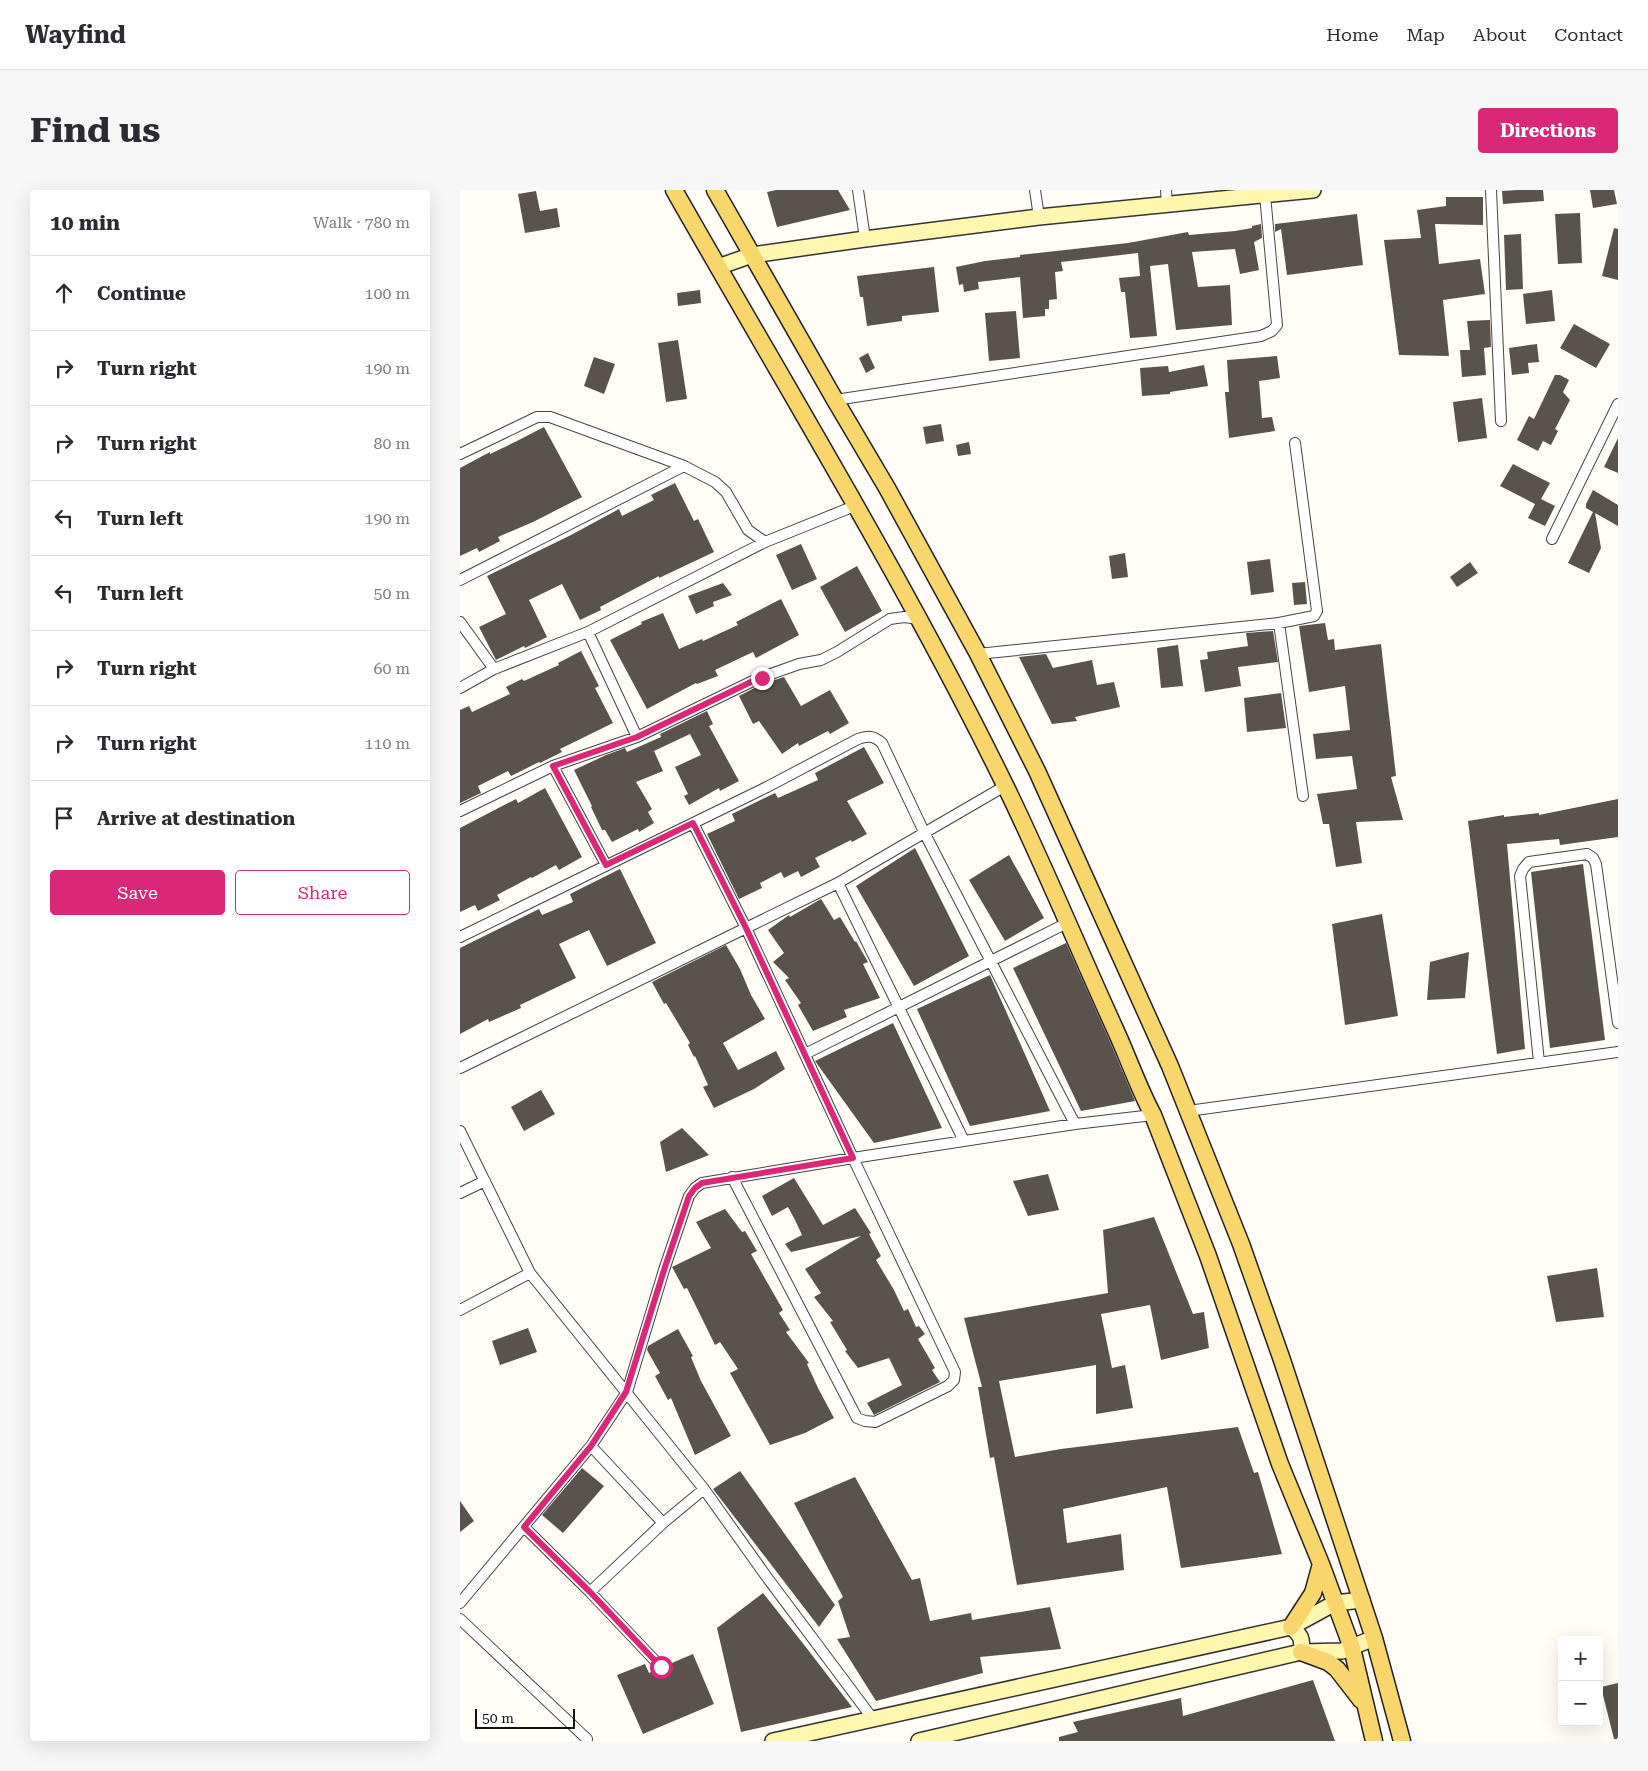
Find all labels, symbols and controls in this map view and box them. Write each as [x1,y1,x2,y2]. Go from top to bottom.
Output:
text: Wayfind [25,21,126,49]
text: Home [1326,24,1378,45]
text: Map [1406,24,1445,45]
text: About [1473,24,1526,45]
text: Contact [1554,24,1623,45]
button: Directions [1478,108,1618,153]
text: Find us [30,110,160,151]
text: 10 min [50,211,120,235]
text: Walk · 780 m [313,213,410,232]
icon: ahead [50,279,78,307]
text: Continue [97,282,186,305]
text: 100 m [364,284,410,303]
icon: right [50,354,78,382]
text: Turn right [97,357,197,380]
text: 190 m [364,359,410,378]
icon: right [50,429,78,457]
text: Turn right [97,432,197,455]
text: 80 m [373,434,410,453]
icon: left [50,504,78,532]
text: Turn left [97,507,183,530]
text: 190 m [364,509,410,528]
icon: left [50,579,78,607]
text: Turn left [97,582,183,605]
text: 50 m [373,584,410,603]
icon: right [50,654,78,682]
text: Turn right [97,657,197,680]
text: 60 m [373,659,410,678]
route end [751,667,774,690]
icon: right [50,729,78,757]
text: Turn right [97,732,197,755]
text: 110 m [364,734,410,753]
icon: arrive [50,804,78,832]
text: Arrive at destination [97,807,295,830]
button: Save [50,870,225,915]
button: Share [235,870,410,915]
map controls [1558,1636,1603,1726]
button: + [1558,1636,1603,1681]
route start [650,1656,673,1679]
button: − [1558,1681,1603,1726]
scale bar [475,1706,575,1729]
text: 50 m [482,1710,514,1726]

